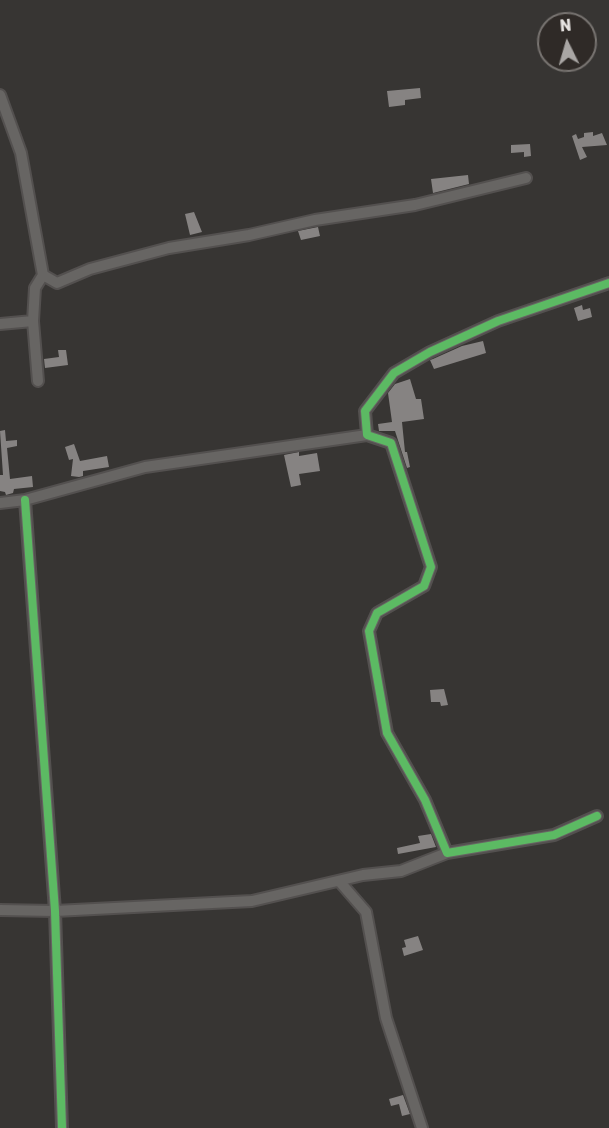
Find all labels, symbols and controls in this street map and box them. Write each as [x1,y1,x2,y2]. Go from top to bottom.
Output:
north arrow [537,12,597,72]
text: N [559,16,572,36]

